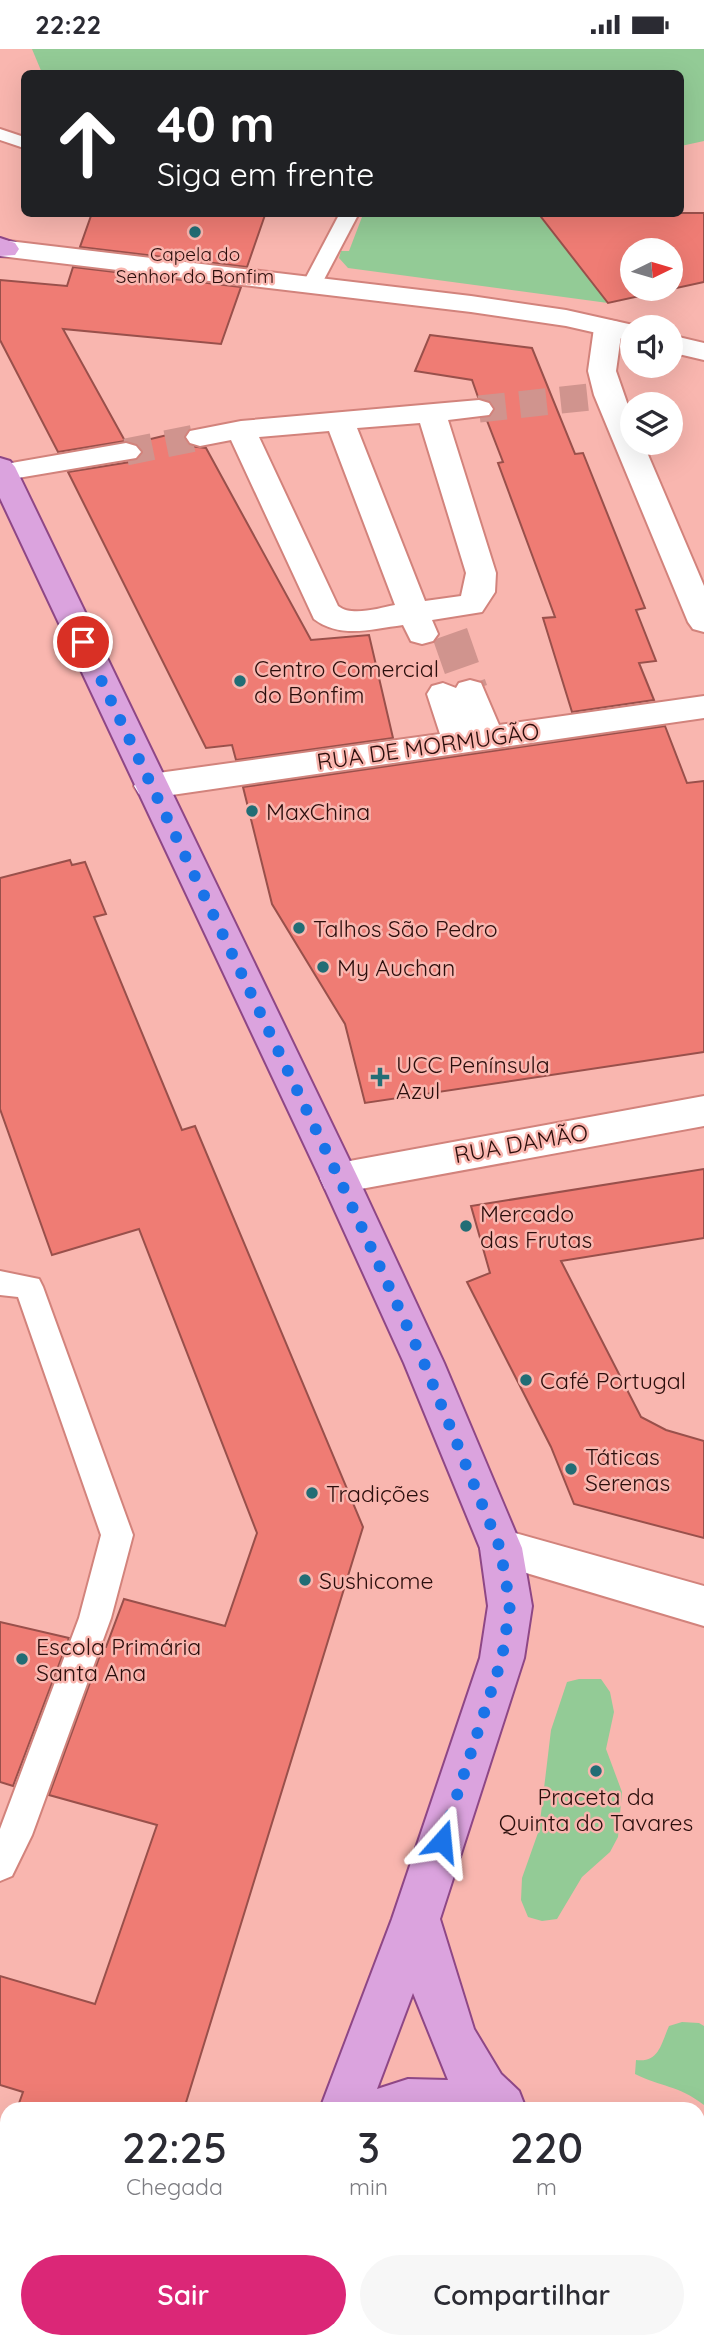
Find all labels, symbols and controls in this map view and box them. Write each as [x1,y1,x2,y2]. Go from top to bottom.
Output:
text: 22:22 [35,8,101,41]
text: 40 m [157,93,275,154]
icon: ahead [42,98,133,189]
text: Siga em frente [157,154,374,194]
marker: Capela do Senhor do Bonfim [187,224,203,240]
north arrow [620,238,682,301]
map controls [620,238,683,455]
place label: Capela do Senhor do Bonfim [116,242,274,288]
button: sound [620,315,683,378]
button: layers [620,392,683,455]
pin [53,612,113,672]
icon: arrive [64,623,102,661]
place label: Centro Comercial do Bonfim [254,654,439,709]
marker: Centro Comercial do Bonfim [232,673,248,689]
street label: RUA DE MORMUGÃO [315,716,541,776]
place label: MaxChina [266,797,370,826]
marker: MaxChina [244,803,260,819]
place label: Talhos São Pedro [313,914,498,943]
marker: Talhos São Pedro [291,920,307,936]
place label: My Auchan [337,953,455,982]
marker: My Auchan [315,959,331,975]
place label: UCC Península Azul [396,1050,550,1105]
marker: UCC Península Azul [370,1067,390,1087]
street label: RUA DAMÃO [452,1117,590,1169]
place label: Mercado das Frutas [480,1199,592,1254]
marker: Mercado das Frutas [458,1218,474,1234]
place label: Café Portugal [540,1366,686,1395]
marker: Café Portugal [518,1372,534,1388]
place label: Táticas Serenas [585,1442,670,1497]
marker: Táticas Serenas [563,1461,579,1477]
place label: Tradições [326,1479,429,1508]
marker: Tradições [304,1485,320,1501]
place label: Sushicome [319,1566,434,1595]
marker: Sushicome [297,1572,313,1588]
place label: Escola Primária Santa Ana [36,1632,201,1687]
marker: Escola Primária Santa Ana [14,1651,30,1667]
marker: Praceta da Quinta do Tavares [588,1763,604,1779]
place label: Praceta da Quinta do Tavares [499,1782,693,1837]
position arrow [405,1804,479,1878]
text: 22:25 [122,2121,227,2174]
text: 3 [357,2121,380,2174]
text: 220 [510,2121,583,2174]
text: Chegada [126,2172,223,2201]
text: min [349,2172,388,2201]
text: m [536,2172,557,2201]
button: Sair [21,2255,346,2335]
button: Compartilhar [360,2255,684,2335]

